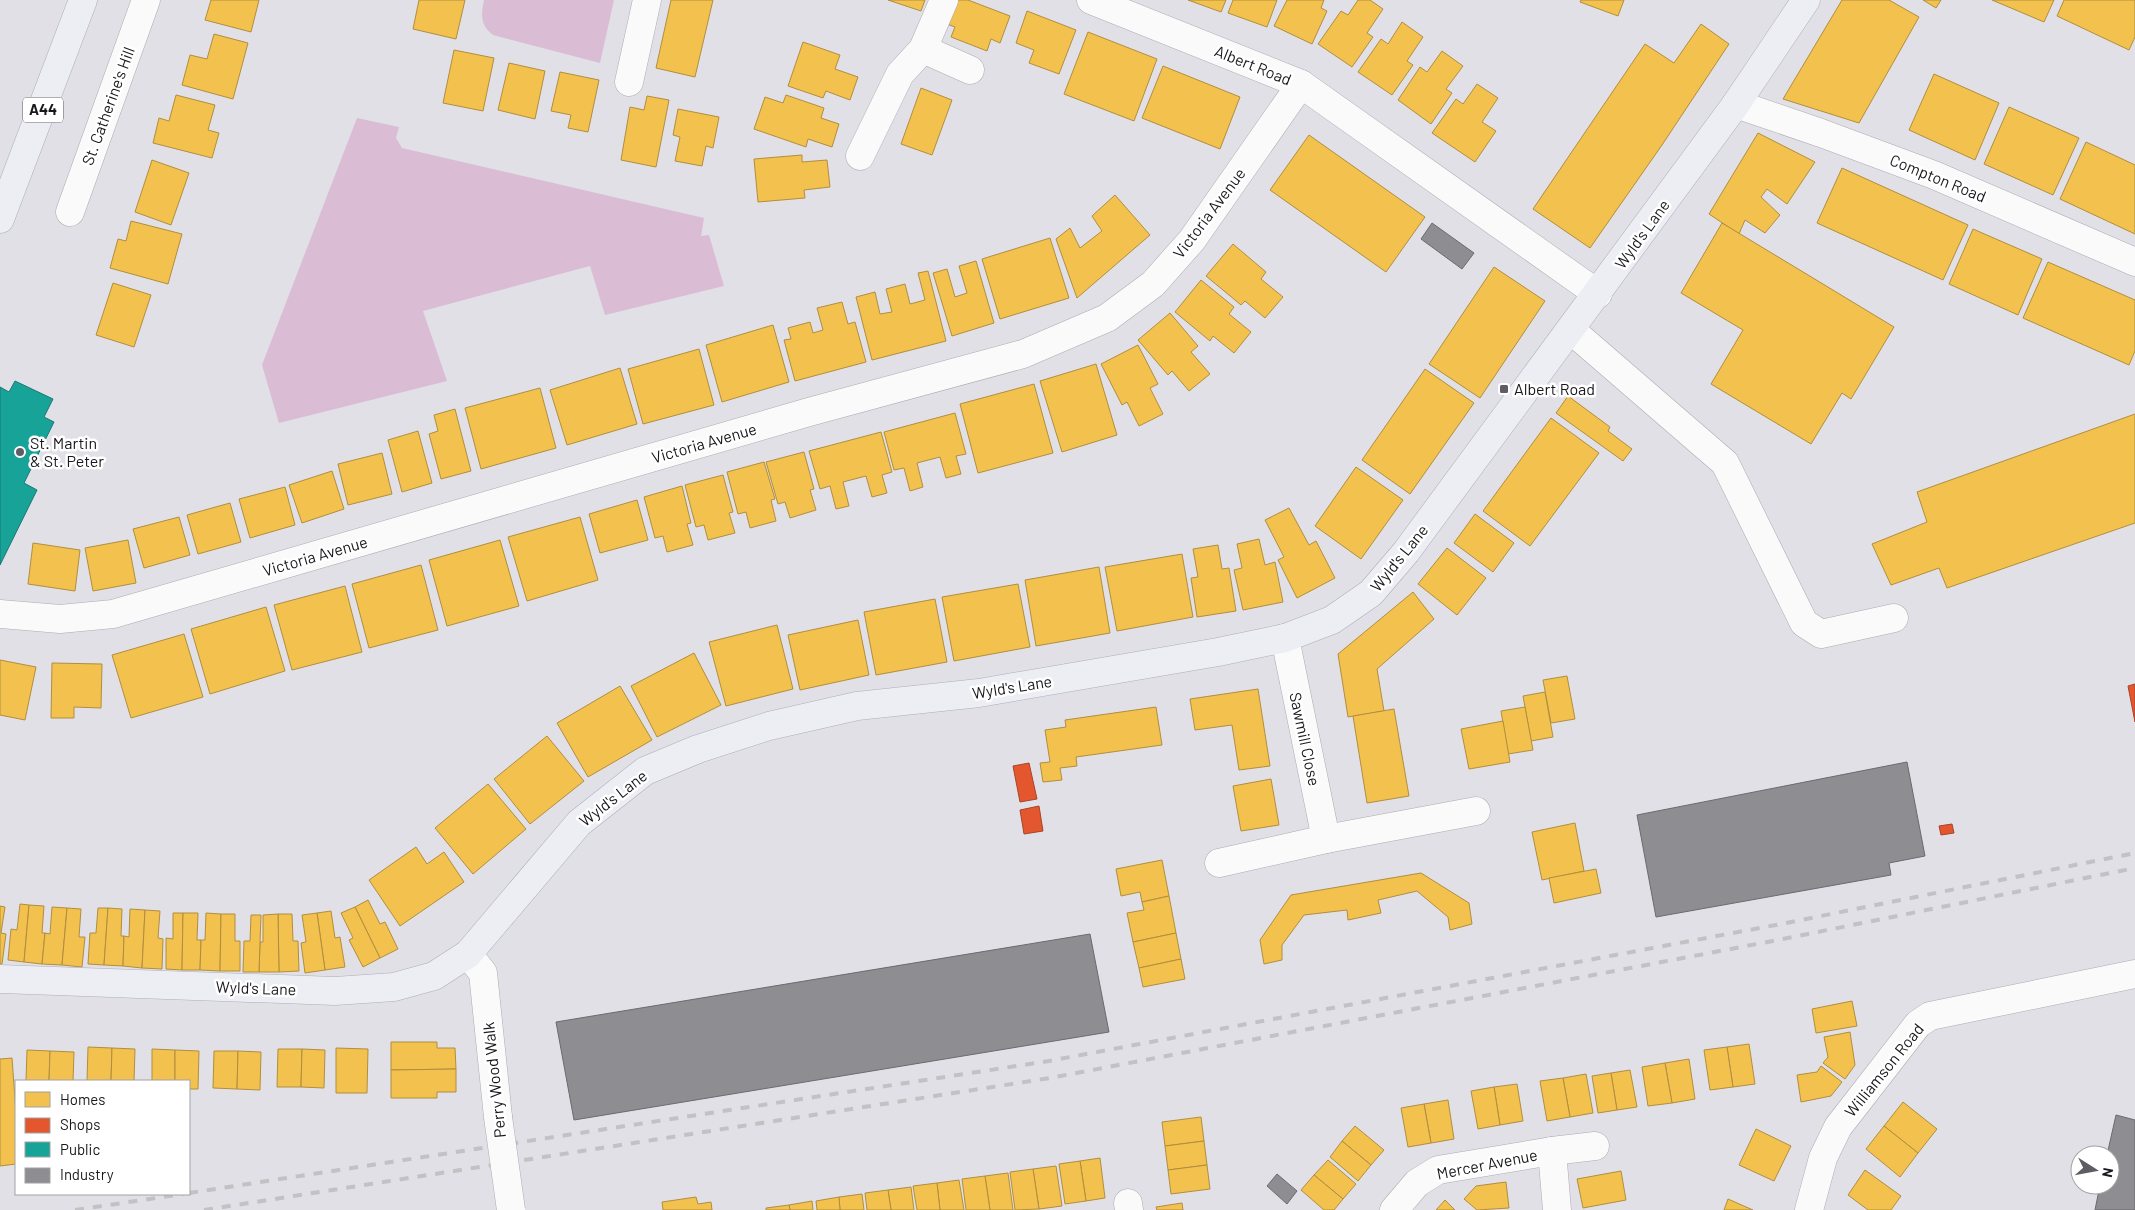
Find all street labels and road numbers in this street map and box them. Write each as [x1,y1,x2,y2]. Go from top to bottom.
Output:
street label: Albert Road [1212,41,1294,89]
street label: St. Catherine's Hill [77,44,138,168]
road number: A44 [23,98,63,122]
street label: Compton Road [1887,150,1989,205]
street label: Victoria Avenue [1168,164,1249,262]
street label: Wyld's Lane [1610,196,1673,272]
street label: Victoria Avenue [649,418,759,467]
street label: Wyld's Lane [1366,520,1431,595]
street label: Victoria Avenue [260,531,370,580]
street label: Wyld's Lane [971,671,1053,702]
street label: Sawmill Close [1286,690,1325,787]
street label: Wyld's Lane [575,765,650,830]
street label: Wyld's Lane [215,977,297,998]
street label: Williamson Road [1840,1019,1927,1120]
street label: Perry Wood Walk [478,1021,509,1139]
street label: Mercer Avenue [1435,1144,1539,1183]

